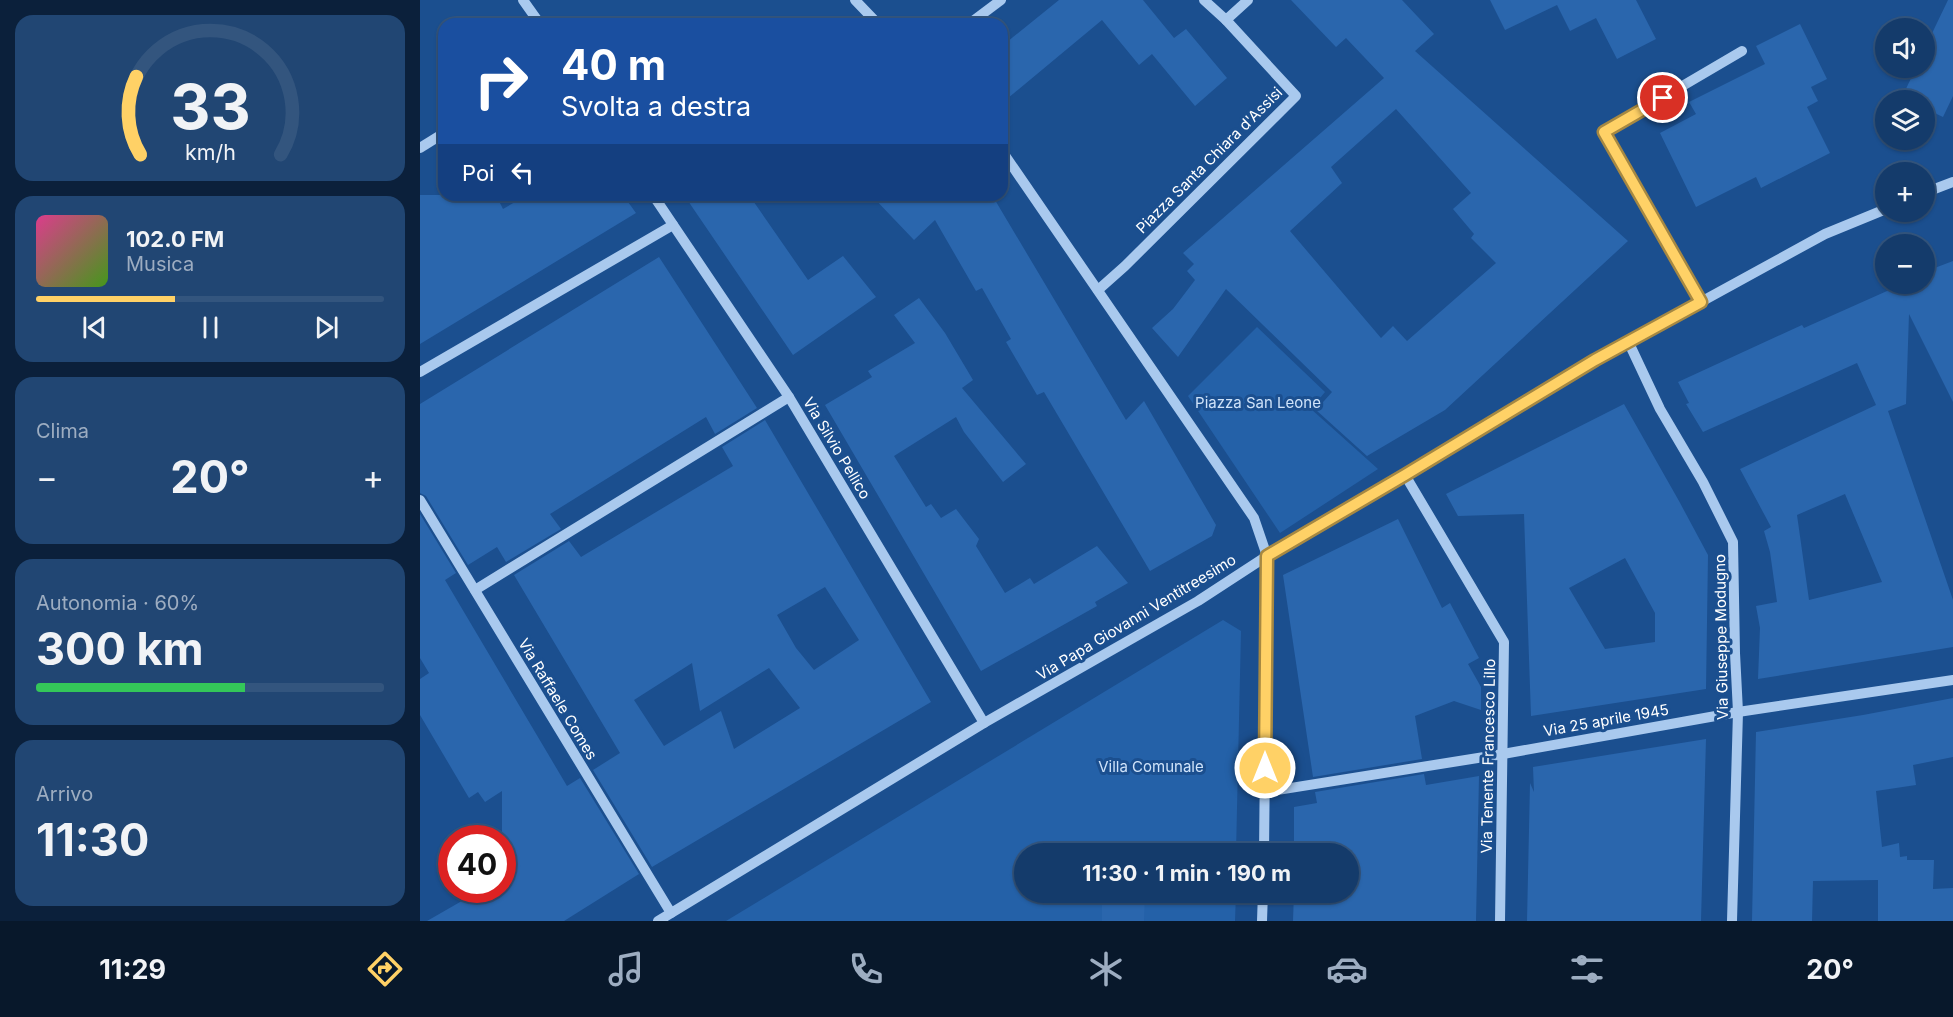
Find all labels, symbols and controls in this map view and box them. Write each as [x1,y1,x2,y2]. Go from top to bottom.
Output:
map controls [1875,18,1935,294]
button: sound [1875,18,1935,78]
text: 40 m [561,39,666,90]
icon: right [462,42,540,120]
text: 33 [170,69,250,144]
pin [1637,72,1688,123]
icon: arrive [1646,81,1679,114]
street label: Piazza Santa Chiara d'Assisi [1132,83,1286,237]
text: Svolta a destra [561,90,751,123]
button: layers [1875,90,1935,150]
text: km/h [185,139,235,165]
icon: left [506,156,539,189]
text: Poi [462,160,494,186]
button: + [1875,162,1935,222]
text: 102.0 FM [126,226,224,252]
button: − [1875,234,1935,294]
text: Musica [126,252,194,276]
icon: previous [78,311,111,344]
icon: pause [194,311,227,344]
icon: next [310,311,343,344]
park label: Piazza San Leone [1195,393,1321,412]
street label: Via Silvio Pellico [799,394,875,502]
text: Clima [36,419,89,443]
text: 20° [170,449,250,504]
text: − [36,457,58,497]
text: + [362,457,384,497]
street label: Via Papa Giovanni Ventitreesimo [1033,550,1239,684]
street label: Via Giuseppe Modugno [1710,554,1732,720]
text: Autonomia · 60% [36,591,199,615]
text: 300 km [36,621,204,676]
street label: Via Raffaele Comes [514,635,602,763]
street label: Via Tenente Francesco Lillo [1477,658,1499,854]
street label: Via 25 aprile 1945 [1542,700,1670,740]
position arrow [1233,736,1297,800]
park label: Villa Comunale [1098,757,1204,776]
text: Arrivo [36,782,93,806]
text: 11:30 [36,812,149,867]
speed limit sign: 40 [438,825,516,903]
text: 11:30 · 1 min · 190 m [1082,860,1291,886]
icon: directions [364,948,406,990]
icon: music [605,948,647,990]
icon: phone [845,948,887,990]
icon: climate [1085,948,1127,990]
icon: car [1326,948,1368,990]
icon: filters [1566,948,1608,990]
text: 11:29 [99,953,166,986]
text: 20° [1806,953,1854,986]

